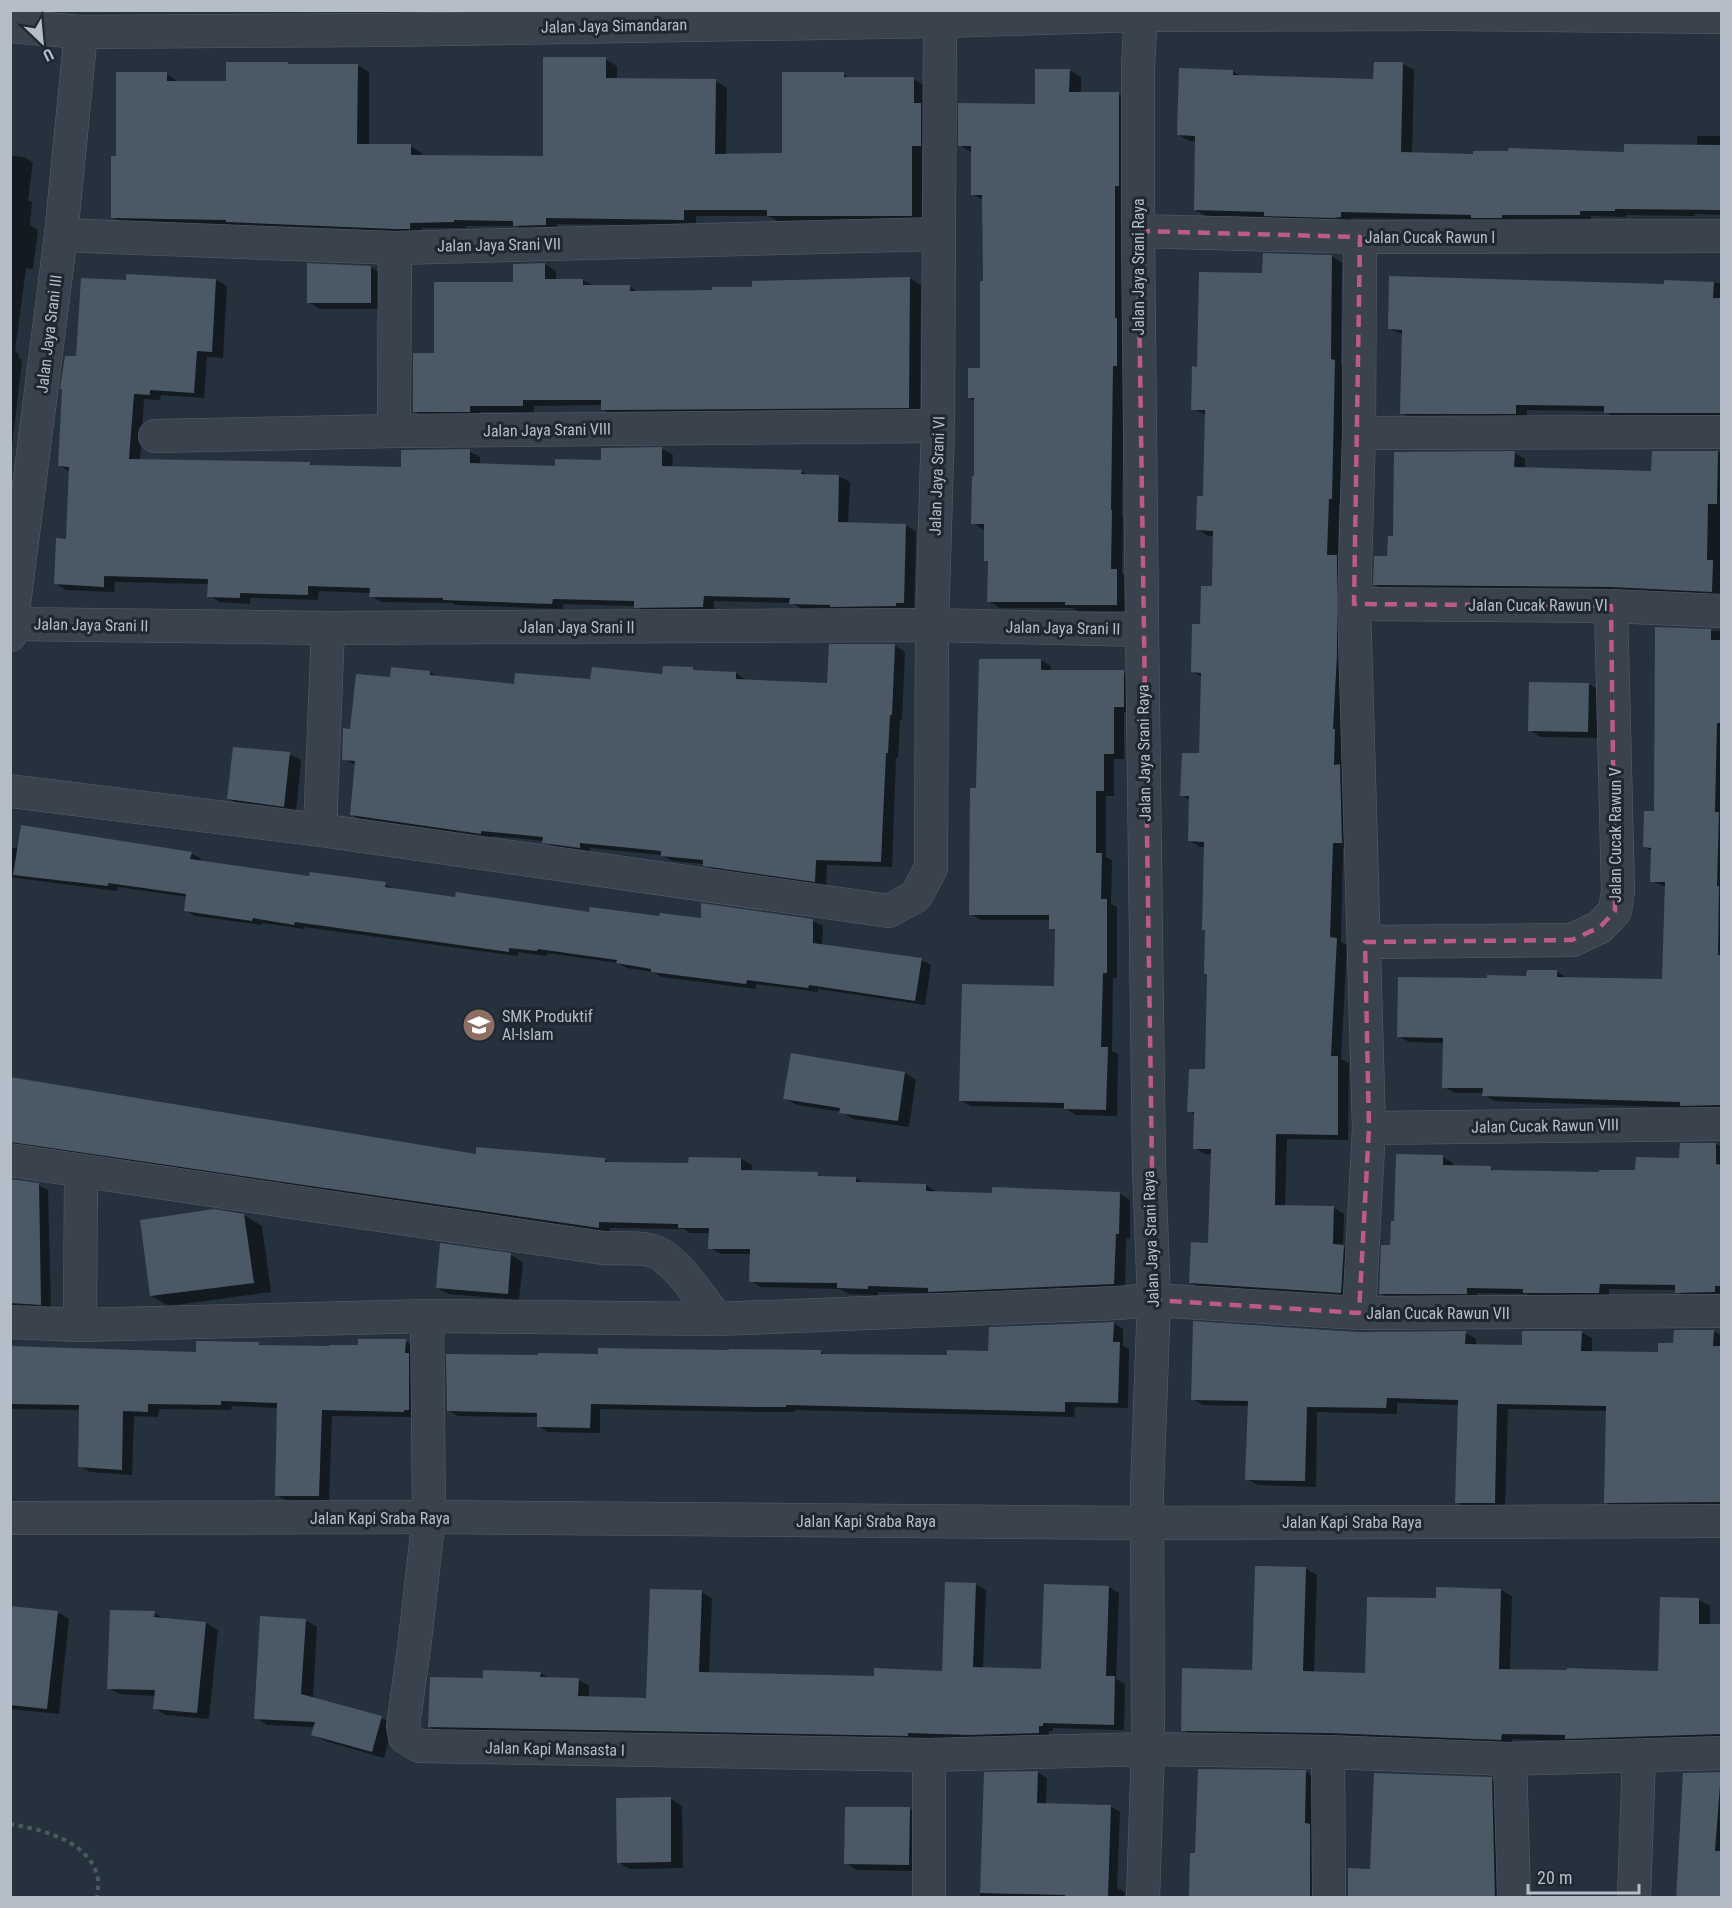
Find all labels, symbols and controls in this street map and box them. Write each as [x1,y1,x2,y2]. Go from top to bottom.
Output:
north arrow [12,12,72,72]
street label: Jalan Jaya Simandaran [541,15,687,37]
text: U [40,44,57,66]
street label: Jalan Jaya Srani Raya [1129,198,1148,336]
street label: Jalan Cucak Rawun I [1365,228,1495,247]
street label: Jalan Jaya Srani VII [437,234,561,256]
street label: Jalan Jaya Srani III [32,274,66,394]
street label: Jalan Jaya Srani VI [925,416,949,536]
street label: Jalan Jaya Srani VIII [483,419,611,441]
street label: Jalan Cucak Rawun VI [1468,596,1608,615]
street label: Jalan Jaya Srani II [33,614,149,636]
street label: Jalan Jaya Srani II [1005,617,1121,639]
street label: Jalan Jaya Srani II [520,618,634,637]
street label: Jalan Jaya Srani Raya [1133,684,1155,822]
street label: Jalan Cucak Rawun V [1606,767,1625,903]
school or university icon: SMK Produktif Al-Islam [461,1007,497,1043]
place label: SMK Produktif Al-Islam [502,1007,593,1044]
street label: Jalan Cucak Rawun VIII [1471,1115,1619,1137]
street label: Jalan Jaya Srani Raya [1139,1170,1163,1308]
street label: Jalan Cucak Rawun VII [1366,1304,1510,1323]
street label: Jalan Kapi Sraba Raya [310,1509,450,1528]
street label: Jalan Kapi Sraba Raya [796,1512,936,1531]
street label: Jalan Kapi Sraba Raya [1282,1513,1422,1532]
street label: Jalan Kapi Mansasta I [485,1738,625,1760]
scale bar [1528,1857,1639,1895]
text: 20 m [1537,1867,1572,1888]

